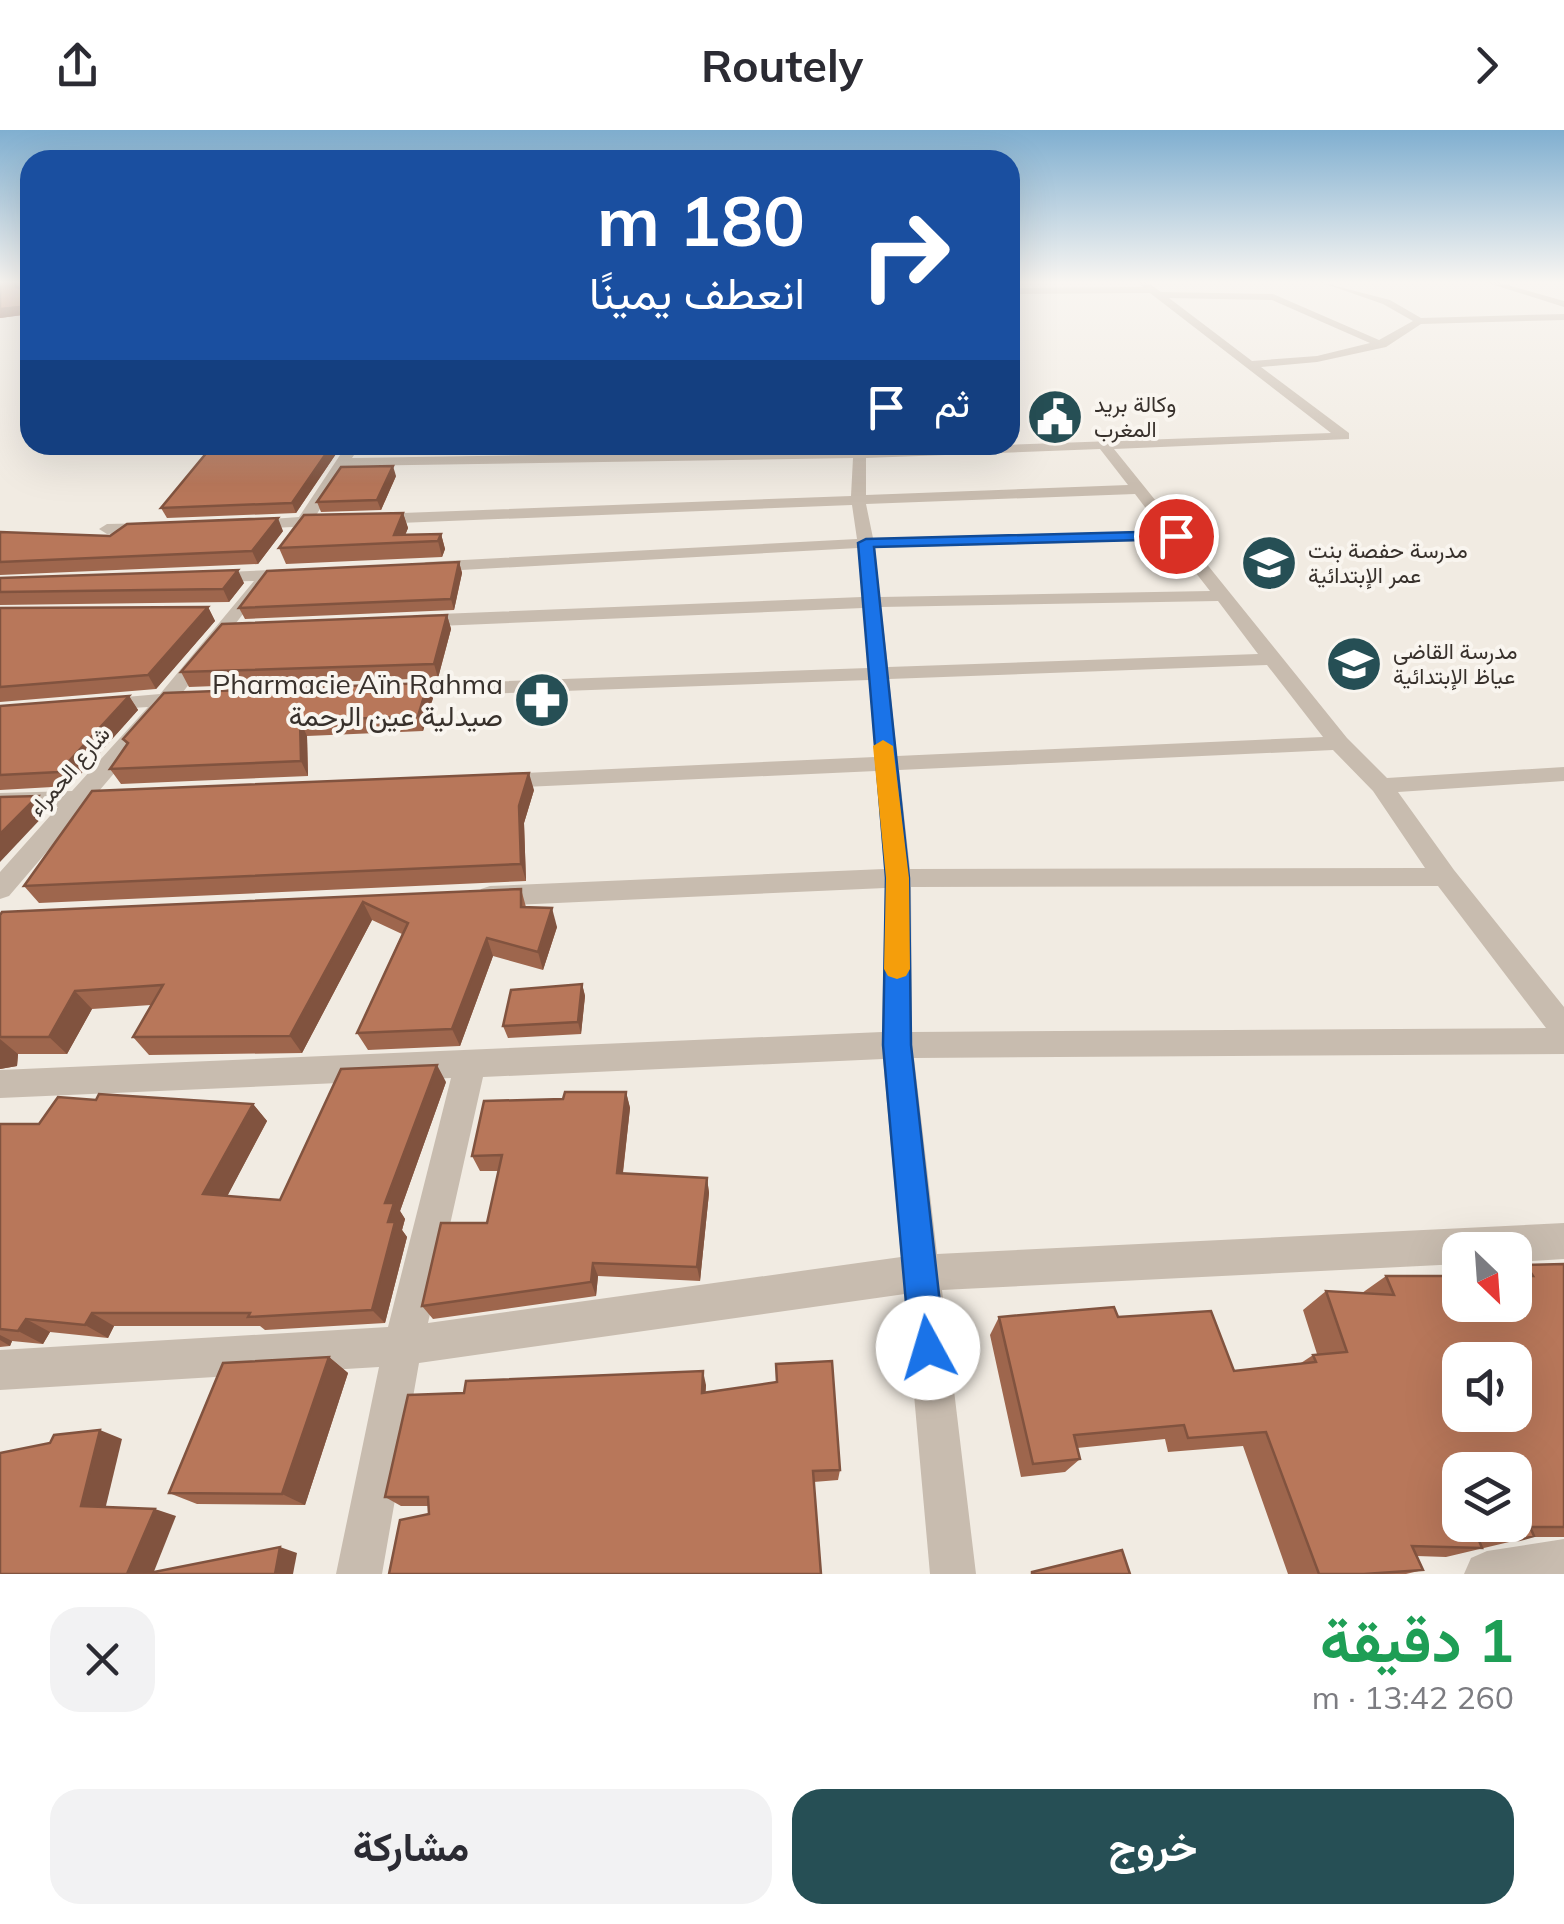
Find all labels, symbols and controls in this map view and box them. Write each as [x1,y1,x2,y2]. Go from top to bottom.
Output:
text: Routely [701,37,863,93]
icon: share [50,38,105,93]
icon: forward [1459,38,1514,93]
text: 180 m [597,176,805,264]
icon: right [840,190,970,320]
text: انعطف يمينًا [589,264,805,320]
text: ثم [934,379,970,427]
icon: arrive [859,380,914,435]
public building icon: وكالة بريد المغرب [1025,387,1085,447]
place label: وكالة بريد المغرب [1094,390,1176,443]
pin [1134,494,1219,579]
icon: arrive [1149,509,1204,564]
school or university icon: مدرسة حفصة بنت عمر الإبتدائية [1239,533,1299,593]
place label: مدرسة حفصة بنت عمر الإبتدائية [1308,536,1468,590]
school or university icon: مدرسة القاضي عياظ الإبتدائية [1324,634,1384,694]
place label: مدرسة القاضي عياظ الإبتدائية [1393,637,1518,691]
place label: Pharmacie Aïn Rahma صيدلية عين الرحمة [212,666,503,734]
pharmacy icon: Pharmacie Aïn Rahma صيدلية عين الرحمة [512,670,572,730]
street label: شارع الحمراء [22,720,116,822]
north arrow [1442,1232,1532,1322]
map controls [1442,1232,1532,1542]
position arrow [876,1296,980,1400]
button: sound [1442,1342,1532,1432]
button: layers [1442,1452,1532,1542]
text: 1 دقيقة [1320,1602,1514,1677]
button: close [50,1607,155,1712]
text: 260 m · 13:42 [1312,1677,1514,1717]
button: مشاركة [50,1789,772,1904]
button: خروج [792,1789,1514,1904]

